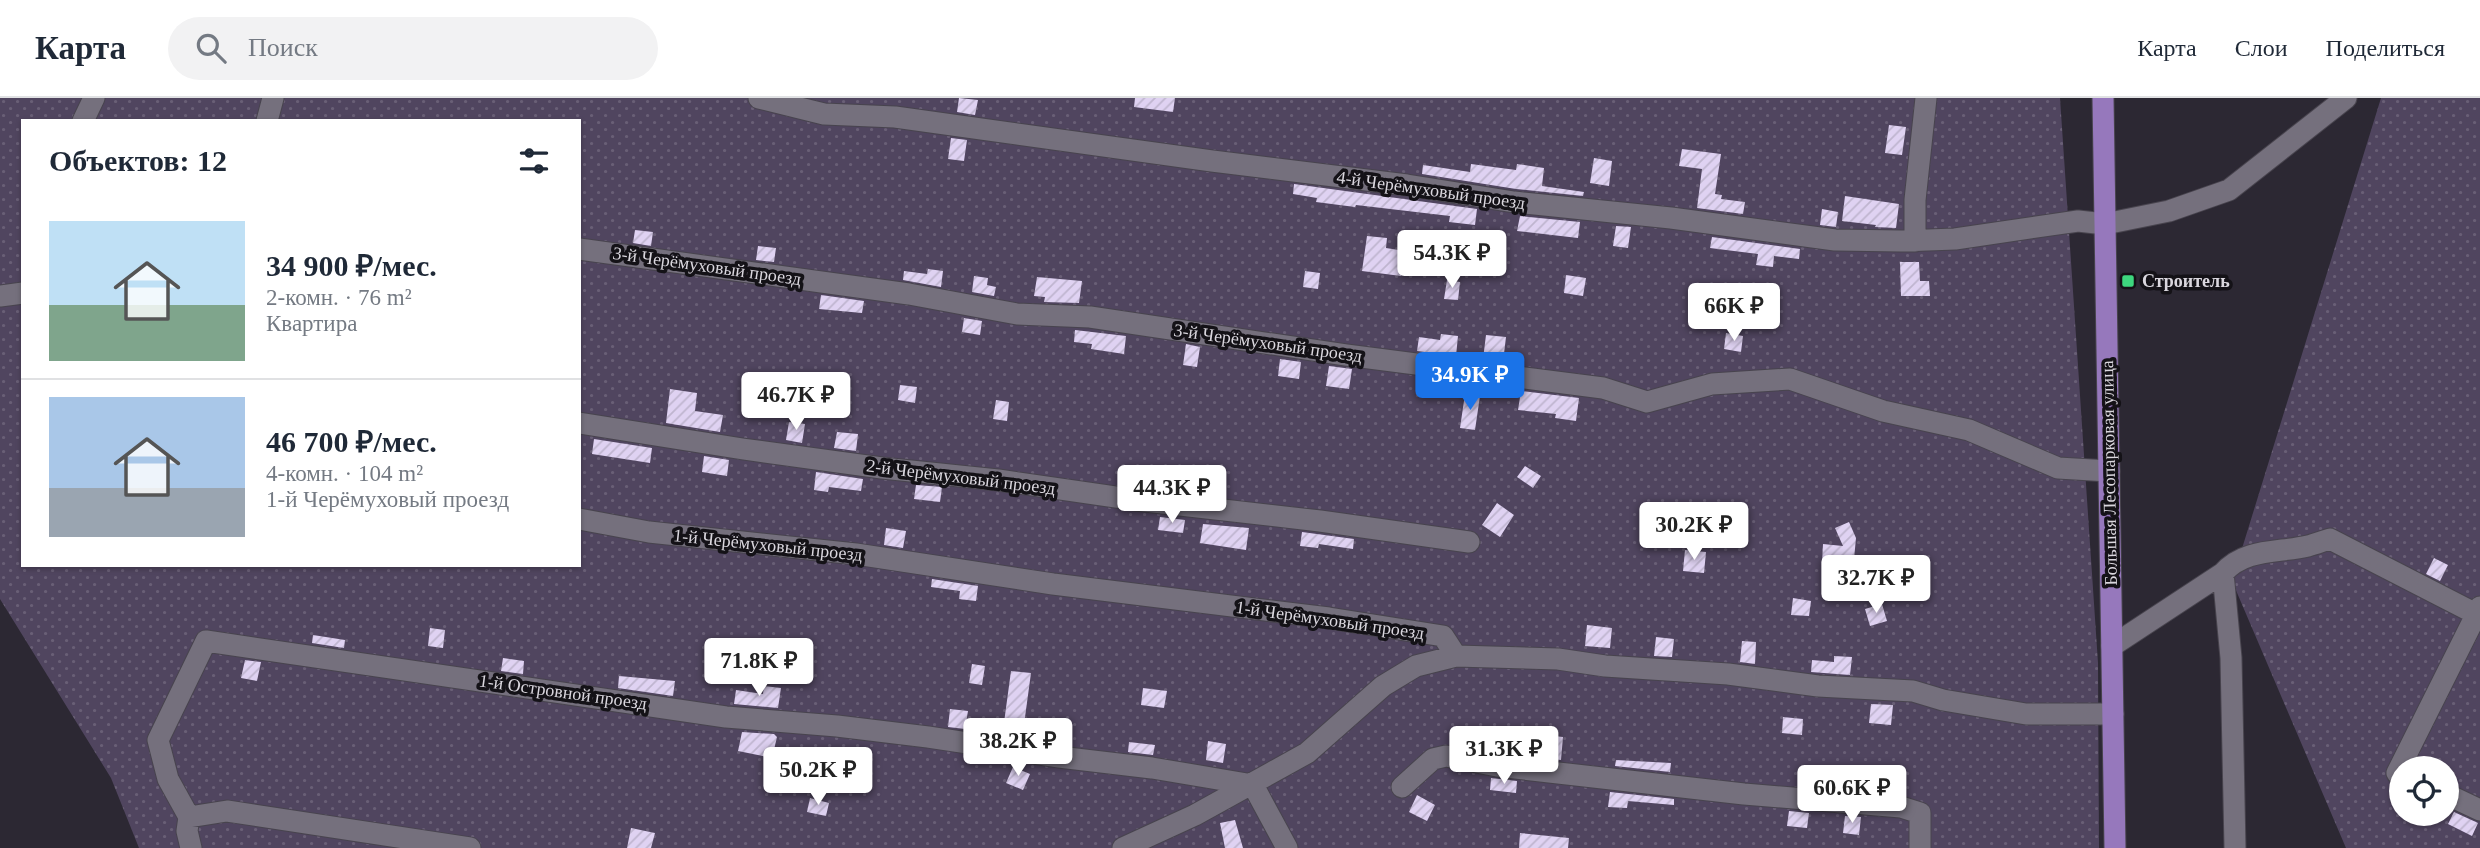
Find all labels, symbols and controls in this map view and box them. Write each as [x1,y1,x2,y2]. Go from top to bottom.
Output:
search box [168,17,658,80]
icon: search [192,29,230,67]
text: Карта [35,30,126,66]
text: Поиск [248,33,318,62]
text: Карта [2137,35,2197,61]
text: Слои [2235,35,2288,61]
text: Поделиться [2326,35,2445,61]
icon: filters [515,142,553,180]
text: Объектов: 12 [49,144,227,177]
street label: 4-й Черёмуховый проезд [1335,167,1527,213]
pin: 54.3K ₽ [1387,230,1517,290]
text: 54.3K ₽ [1413,240,1491,265]
street label: 3-й Черёмуховый проезд [611,243,803,289]
icon: home [105,249,189,333]
text: 34 900 ₽/мес. [266,249,437,282]
place label: Строитель [2142,271,2230,291]
marker: Строитель [2120,273,2136,289]
pin: 66K ₽ [1685,284,1783,343]
text: 2-комн. · 76 m² [266,285,412,310]
text: 66K ₽ [1704,293,1764,318]
text: Квартира [266,311,357,336]
street label: 3-й Черёмуховый проезд [1172,320,1364,366]
pin: 34.9K ₽ [1405,352,1535,412]
street label: Большая Лесопарковая улица [2097,360,2121,586]
text: 34.9K ₽ [1431,362,1509,387]
pin: 46.7K ₽ [731,372,861,432]
text: 46.7K ₽ [757,382,835,407]
icon: home [105,425,189,509]
text: 46 700 ₽/мес. [266,425,437,458]
street label: 2-й Черёмуховый проезд [865,455,1057,499]
text: 4-комн. · 104 m² [266,461,423,486]
pin: 44.3K ₽ [1107,466,1237,525]
text: 44.3K ₽ [1133,475,1211,500]
text: 1-й Черёмуховый проезд [266,487,509,512]
pin: 30.2K ₽ [1629,503,1759,562]
text: 30.2K ₽ [1655,512,1733,537]
street label: 1-й Черёмуховый проезд [672,525,864,565]
pin: 32.7K ₽ [1811,556,1941,615]
text: 32.7K ₽ [1837,565,1915,590]
street label: 1-й Черёмуховый проезд [1234,597,1426,643]
pin: 71.8K ₽ [694,638,824,698]
text: 71.8K ₽ [720,648,798,673]
street label: 1-й Островной проезд [478,670,648,714]
pin: 38.2K ₽ [953,718,1083,778]
pin: 31.3K ₽ [1439,726,1569,786]
text: 38.2K ₽ [979,728,1057,753]
text: 31.3K ₽ [1465,736,1543,761]
pin: 50.2K ₽ [753,748,883,807]
map controls [2389,756,2459,826]
button: locate [2389,756,2459,826]
text: 50.2K ₽ [779,757,857,782]
pin: 60.6K ₽ [1787,766,1917,825]
text: 60.6K ₽ [1813,775,1891,800]

